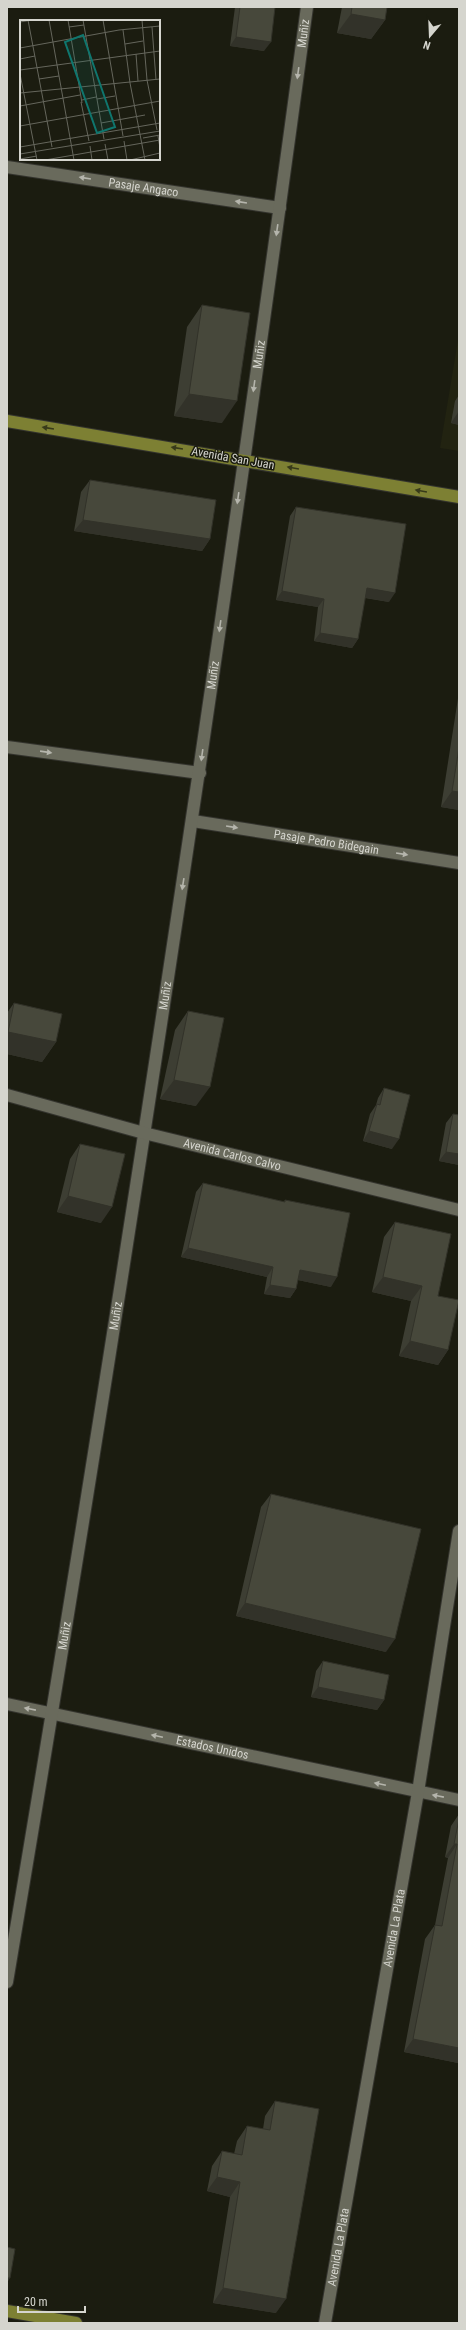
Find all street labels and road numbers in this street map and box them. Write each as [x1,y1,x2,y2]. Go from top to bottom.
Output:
street label: Muñiz [295,18,312,49]
street label: Pasaje Angaco [107,175,179,200]
street label: Muñiz [250,339,268,370]
street label: Avenida San Juan [190,444,276,472]
street label: Muñiz [204,660,222,690]
street label: Pasaje Pedro Bidegain [273,827,380,857]
street label: Muñiz [156,980,174,1011]
street label: Avenida Carlos Calvo [182,1136,282,1173]
street label: Muñiz [107,1301,125,1331]
street label: Muñiz [55,1620,74,1651]
street label: Estados Unidos [175,1733,250,1762]
street label: Avenida La Plata [380,1888,408,1968]
street label: Avenida La Plata [325,2207,352,2287]

